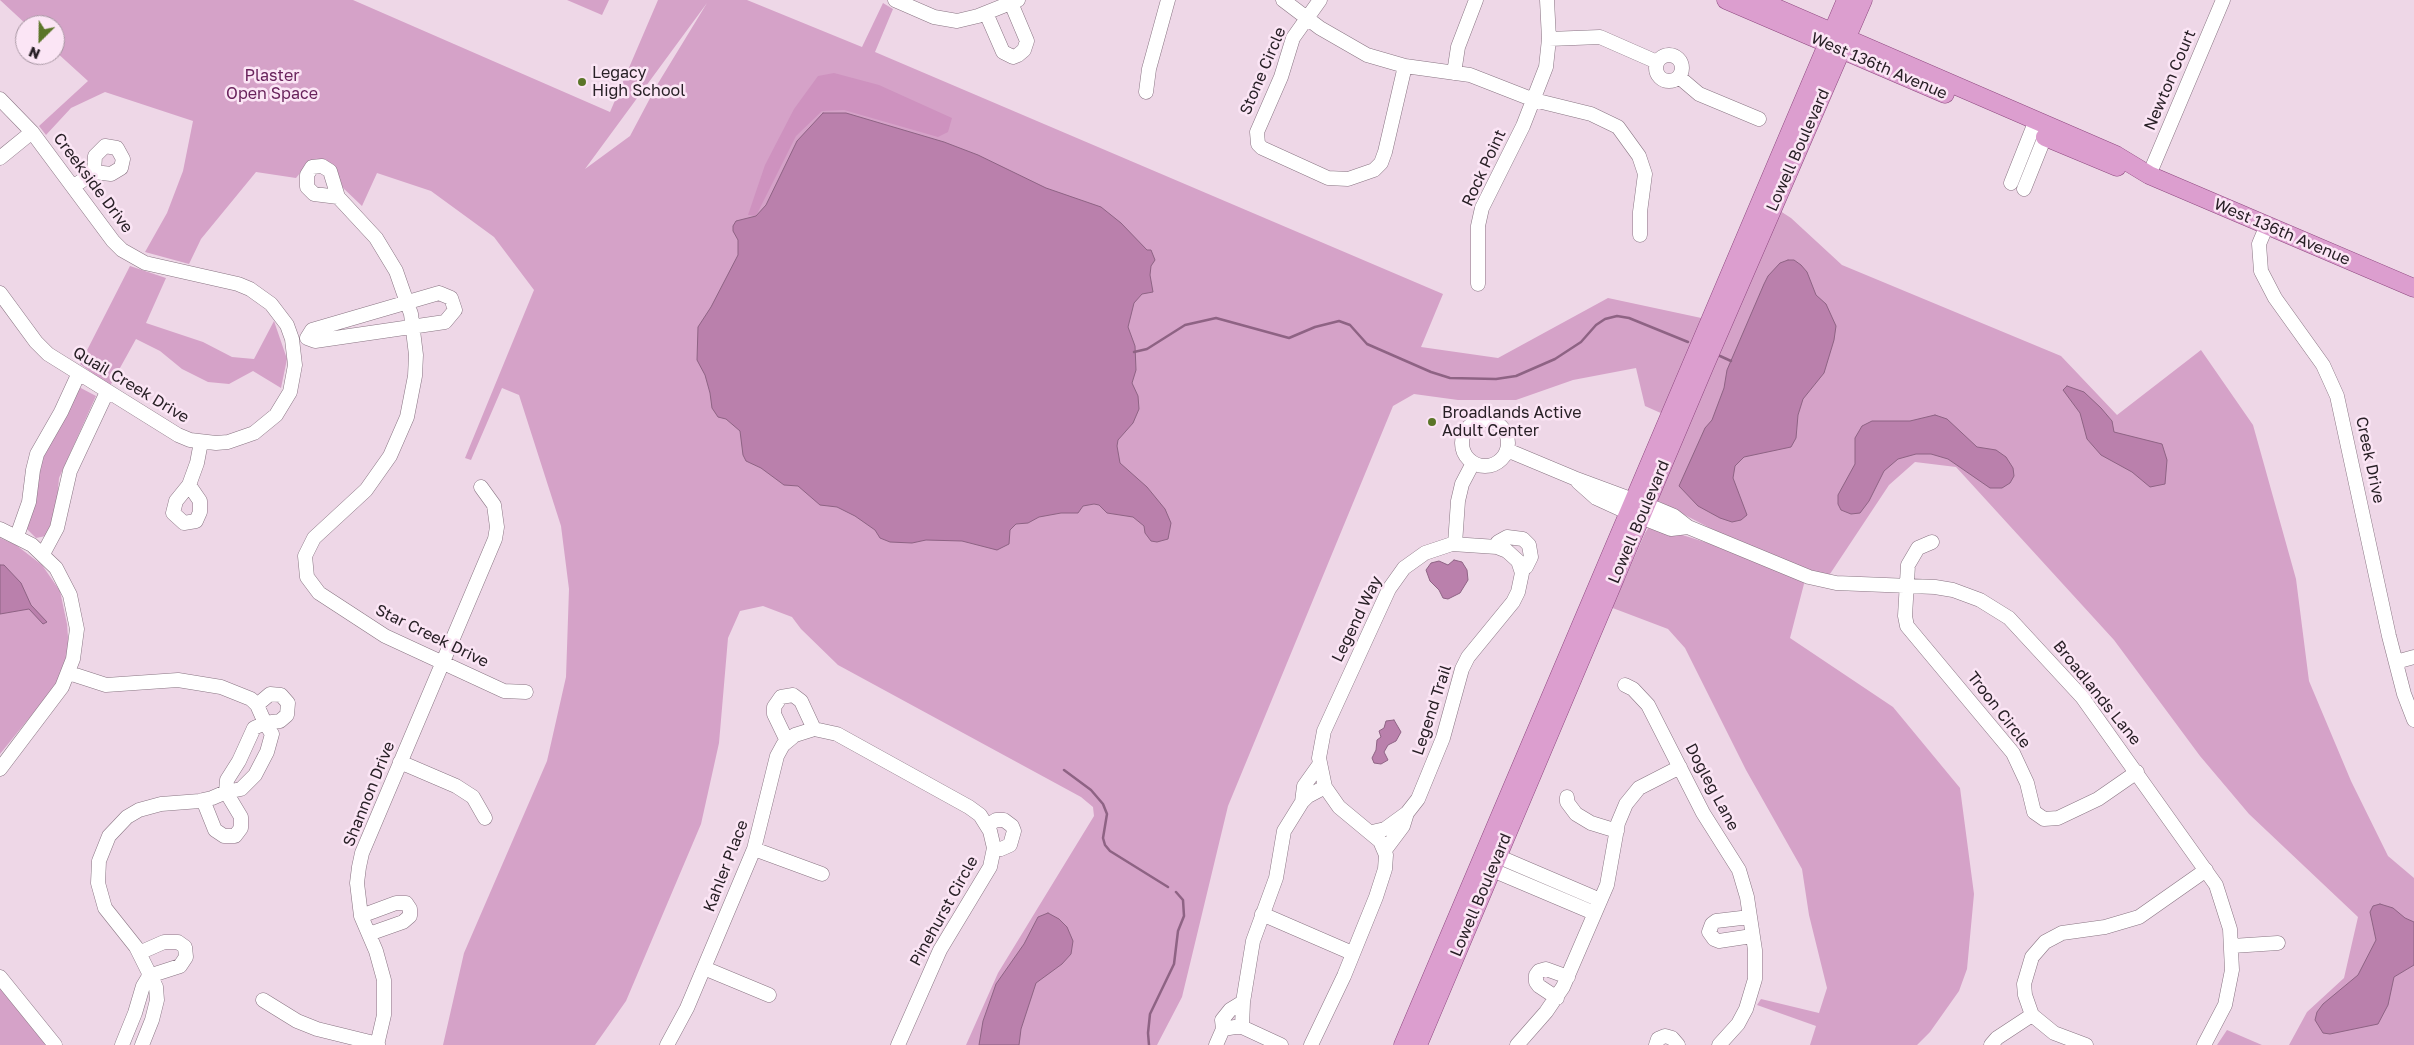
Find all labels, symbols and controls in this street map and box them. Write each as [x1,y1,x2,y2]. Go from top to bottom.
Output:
north arrow [15,15,65,65]
street label: Stone Circle [1236,24,1290,118]
street label: Newton Court [2140,27,2200,133]
street label: West 136th Avenue [1808,29,1950,103]
text: N [26,43,43,63]
place label: Legacy High School [592,63,685,101]
park label: Plaster Open Space [226,66,318,104]
marker: Legacy High School [576,76,588,88]
street label: Lowell Boulevard [1762,86,1834,214]
street label: Rock Point [1458,127,1510,209]
street label: Creekside Drive [49,129,137,237]
street label: West 136th Avenue [2211,195,2353,269]
street label: Quail Creek Drive [69,343,193,427]
place label: Broadlands Active Adult Center [1442,403,1581,441]
street label: Creek Drive [2351,415,2389,505]
marker: Broadlands Active Adult Center [1426,416,1438,428]
street label: Lowell Boulevard [1604,457,1674,587]
street label: Legend Way [1328,573,1386,665]
street label: Star Creek Drive [372,600,492,672]
street label: Broadlands Lane [2049,637,2145,749]
street label: Legend Trail [1408,662,1456,758]
street label: Troon Circle [1963,668,2035,752]
street label: Shannon Drive [339,739,399,849]
street label: Dogleg Lane [1681,740,1743,834]
street label: Kahler Place [700,817,752,915]
street label: Lowell Boulevard [1446,830,1516,960]
street label: Pinehurst Circle [906,853,982,969]

